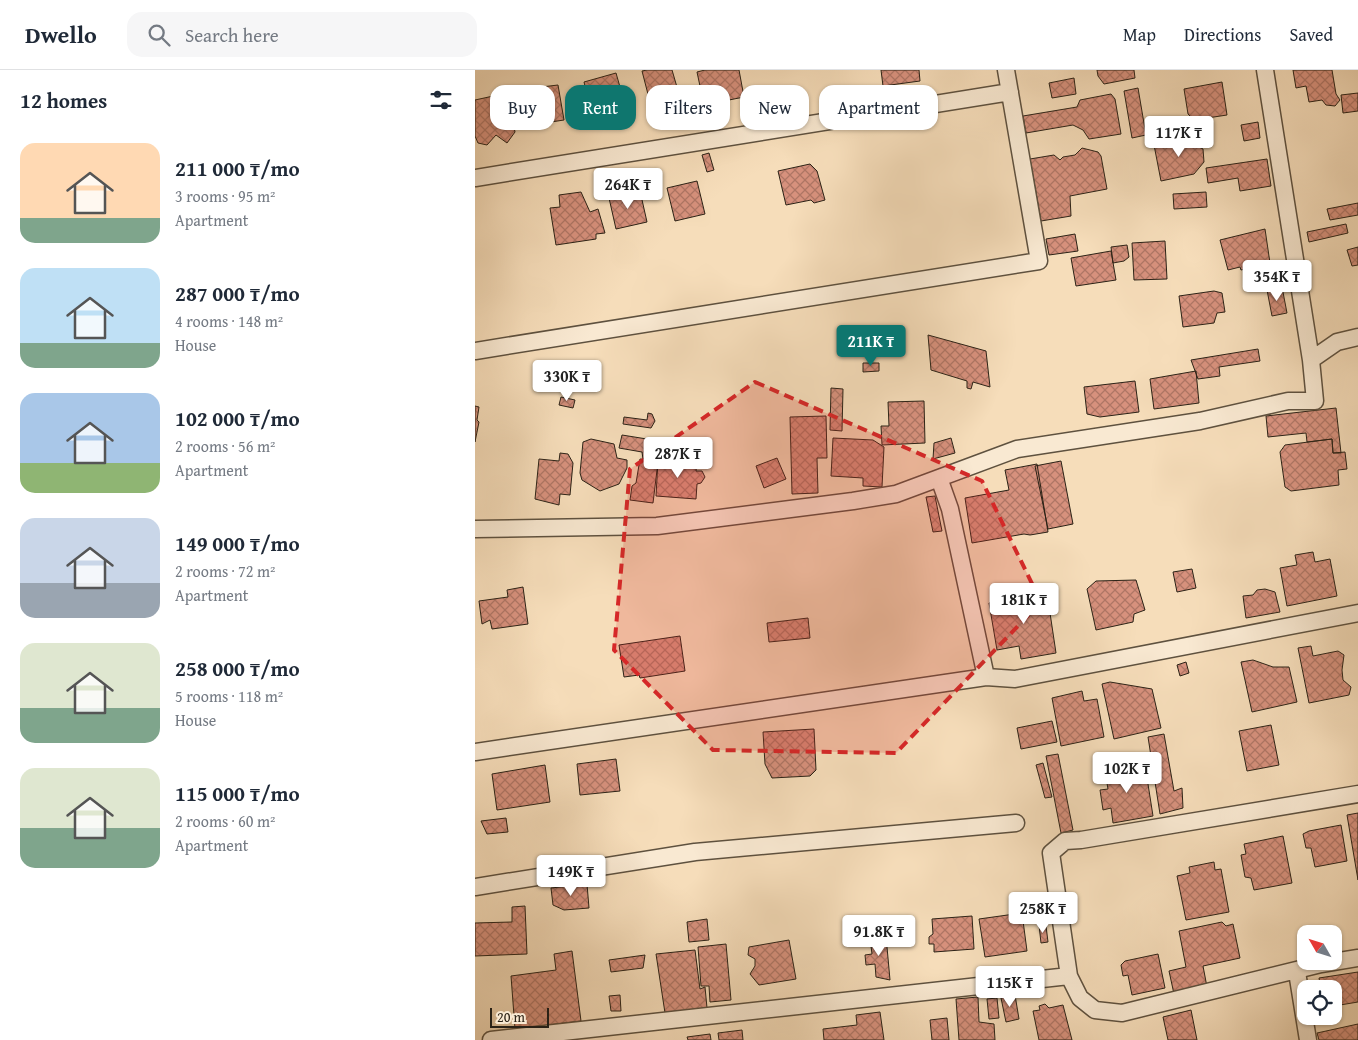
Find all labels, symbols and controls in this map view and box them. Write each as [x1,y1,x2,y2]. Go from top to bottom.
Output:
search box [127,12,477,57]
text: Dwello [25,17,97,52]
icon: search [145,21,173,49]
text: Search here [185,21,279,49]
text: Map [1123,21,1156,48]
text: Directions [1184,21,1261,48]
text: Saved [1289,21,1333,48]
text: 12 homes [20,85,107,116]
chip: Buy [490,85,555,130]
chip: Rent [565,85,636,130]
chip: Filters [646,85,730,130]
chip: New [740,85,809,130]
chip: Apartment [819,85,938,130]
icon: filters [427,86,455,114]
pin: 117K ₸ [1138,116,1220,158]
text: 117K ₸ [1156,120,1202,144]
text: 211 000 ₸/mo [175,153,300,184]
icon: home [60,163,120,223]
pin: 264K ₸ [587,168,669,210]
text: 264K ₸ [605,172,651,196]
text: 3 rooms · 95 m² [175,184,275,208]
text: Apartment [175,208,248,232]
pin: 354K ₸ [1236,260,1318,302]
text: 354K ₸ [1254,264,1300,288]
text: 287 000 ₸/mo [175,278,300,309]
icon: home [60,288,120,348]
text: 4 rooms · 148 m² [175,309,283,333]
pin: 211K ₸ [830,324,912,367]
text: 211K ₸ [848,329,894,353]
text: House [175,333,216,357]
pin: 330K ₸ [526,360,608,402]
text: 330K ₸ [544,364,590,388]
text: 102 000 ₸/mo [175,403,300,434]
icon: home [60,413,120,473]
text: 2 rooms · 56 m² [175,434,275,458]
pin: 287K ₸ [637,436,719,479]
text: 287K ₸ [655,441,701,465]
text: Apartment [175,458,248,482]
text: 149 000 ₸/mo [175,528,300,559]
icon: home [60,538,120,598]
text: 2 rooms · 72 m² [175,559,275,583]
pin: 181K ₸ [983,582,1065,625]
text: Apartment [175,583,248,607]
text: 181K ₸ [1001,587,1047,611]
text: 258 000 ₸/mo [175,653,300,684]
icon: home [60,663,120,723]
text: 5 rooms · 118 m² [175,684,283,708]
text: House [175,708,216,732]
pin: 102K ₸ [1086,752,1168,794]
text: 102K ₸ [1104,756,1150,780]
text: 115 000 ₸/mo [175,778,300,809]
icon: home [60,788,120,848]
text: 2 rooms · 60 m² [175,809,275,833]
text: Apartment [175,833,248,857]
pin: 149K ₸ [530,854,612,897]
text: 149K ₸ [548,859,594,883]
pin: 258K ₸ [1002,892,1084,934]
text: 258K ₸ [1020,896,1066,920]
pin: 91.8K ₸ [833,914,925,957]
text: 91.8K ₸ [853,919,905,943]
north arrow [1297,925,1343,970]
map controls [1297,925,1342,1025]
pin: 115K ₸ [969,966,1051,1008]
text: 115K ₸ [987,970,1033,994]
button: locate [1297,980,1342,1025]
scale bar [490,1005,549,1028]
text: 20 m [497,1007,525,1027]

